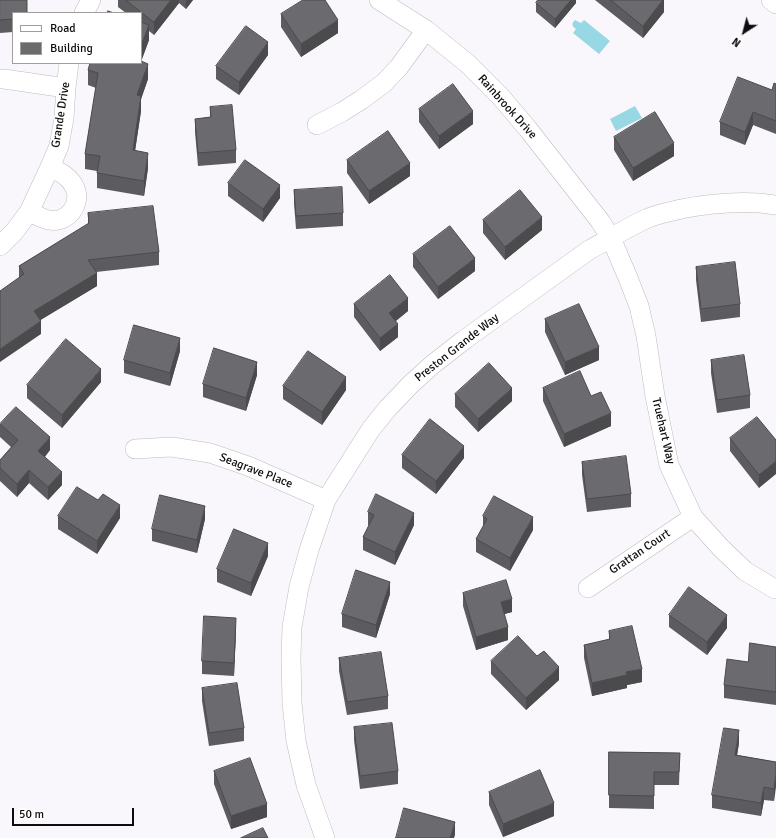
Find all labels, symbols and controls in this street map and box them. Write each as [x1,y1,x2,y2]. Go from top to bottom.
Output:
legend [12,12,142,64]
north arrow [724,12,764,52]
text: Road [50,21,76,36]
text: N [730,35,744,50]
text: Building [50,41,93,56]
street label: Rainbrook Drive [474,72,540,142]
street label: Grande Drive [49,81,73,149]
street label: Preston Grande Way [412,311,502,385]
street label: Truehart Way [648,396,678,466]
street label: Seagrave Place [217,450,295,492]
street label: Grattan Court [607,526,673,578]
scale bar [14,800,136,826]
text: 50 m [19,807,44,822]

